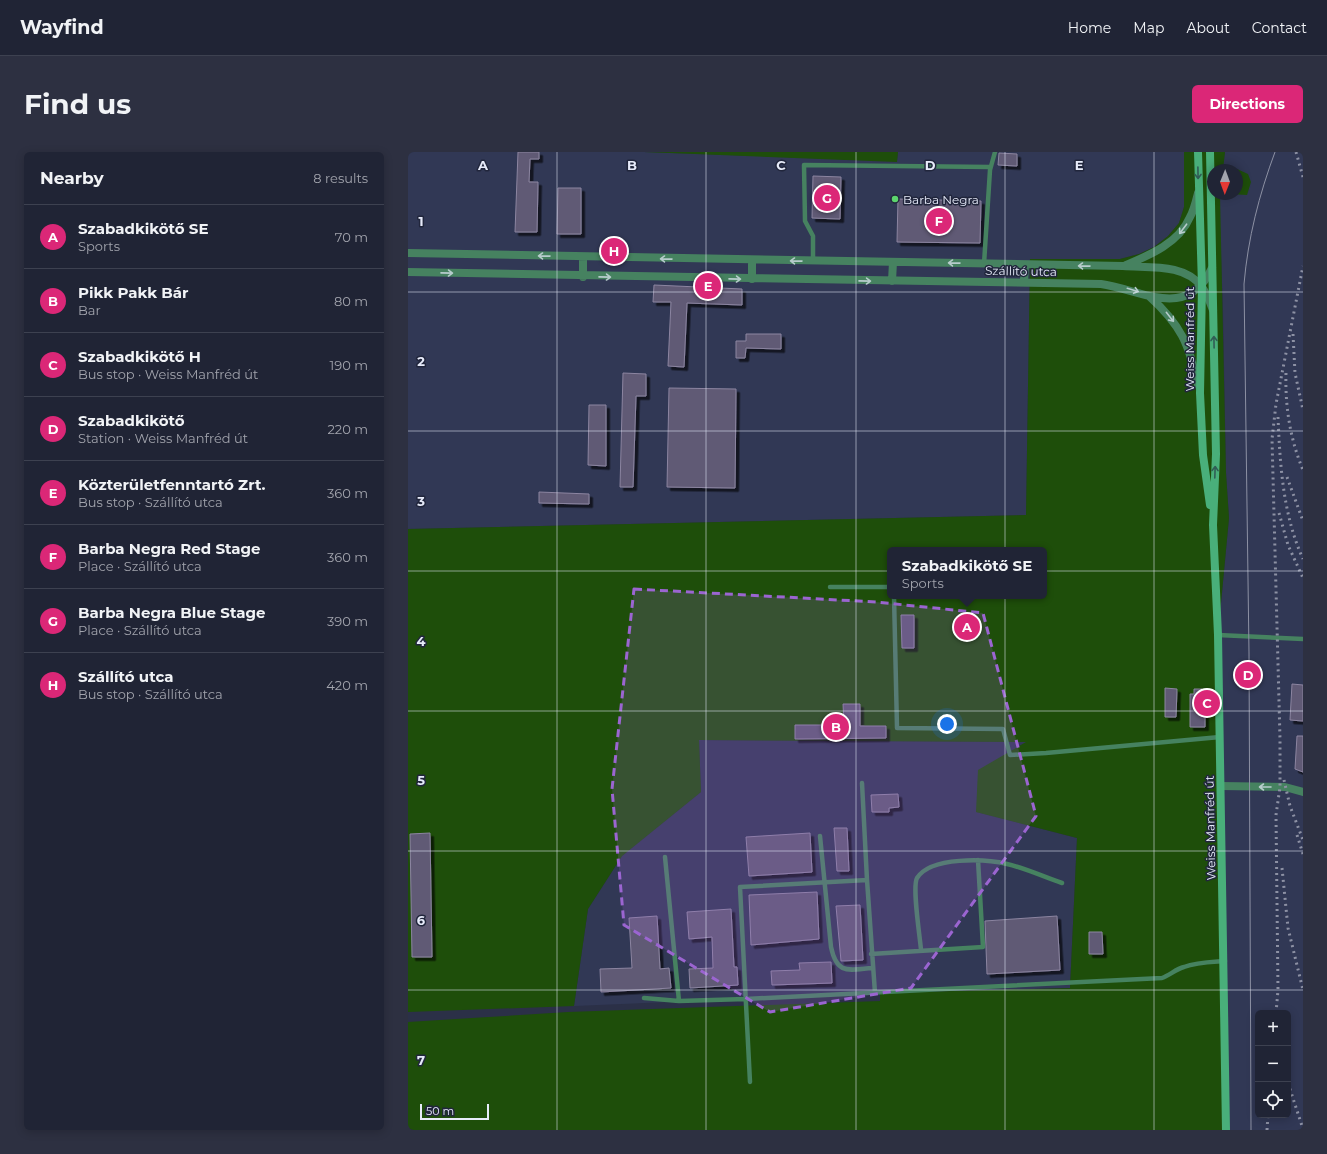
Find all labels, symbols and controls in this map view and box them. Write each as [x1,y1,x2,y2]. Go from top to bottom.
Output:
text: Wayfind [20,16,104,39]
text: Home [1068,19,1111,37]
text: Map [1133,19,1164,37]
text: About [1186,19,1230,37]
text: Contact [1252,19,1307,37]
button: Directions [1192,85,1303,123]
text: Find us [24,87,131,121]
text: A [477,157,489,173]
text: B [627,157,637,173]
text: C [776,157,786,173]
text: D [925,157,936,173]
text: E [1075,157,1084,173]
north arrow [1207,164,1243,200]
one-way arrow [1194,166,1202,179]
text: Nearby [40,168,104,188]
text: 8 results [313,170,368,186]
pin: G [814,183,840,213]
place label: Barba Negra [903,192,979,207]
marker: Barba Negra [890,194,900,204]
pin: F [926,206,952,236]
text: 1 [418,213,424,229]
text: Szabadkikötő SE [78,219,209,238]
one-way arrow [1179,223,1187,234]
text: A [48,229,58,245]
text: 70 m [335,229,368,245]
pin: H [601,236,627,266]
text: Sports [78,238,120,254]
one-way arrow [538,252,551,260]
one-way arrow [660,255,673,263]
one-way arrow [790,257,803,265]
one-way arrow [948,260,961,267]
one-way arrow [1078,262,1091,269]
street label: Szállító utca [985,263,1057,279]
one-way arrow [440,269,453,277]
pin: E [695,271,721,301]
one-way arrow [598,273,611,281]
one-way arrow [728,275,741,283]
one-way arrow [858,277,871,285]
text: Pikk Pakk Bár [78,283,189,302]
street label: Weiss Manfréd út [1182,286,1197,391]
one-way arrow [1126,287,1138,295]
text: B [48,293,58,309]
text: 80 m [334,293,368,309]
text: Bar [78,302,101,318]
one-way arrow [1166,312,1175,323]
one-way arrow [1210,336,1218,349]
text: Szabadkikötő H [78,347,201,366]
text: 2 [417,353,425,369]
text: C [48,357,58,373]
text: 190 m [330,357,368,373]
text: Bus stop · Weiss Manfréd út [78,366,258,382]
text: Szabadkikötő [78,411,185,430]
text: D [48,421,58,437]
text: 220 m [327,421,368,437]
text: Station · Weiss Manfréd út [78,430,248,446]
one-way arrow [1212,466,1219,479]
text: Közterületfenntartó Zrt. [78,475,266,494]
text: E [49,485,57,501]
text: 360 m [327,485,368,501]
text: 3 [416,493,425,509]
text: Bus stop · Szállító utca [78,494,223,510]
text: Barba Negra Red Stage [78,539,261,558]
popup [887,547,1047,599]
text: F [49,549,57,565]
text: 360 m [327,549,368,565]
text: Szabadkikötő SE [902,556,1032,575]
text: Place · Szállító utca [78,558,202,574]
text: Sports [902,575,944,591]
text: Barba Negra Blue Stage [78,603,265,622]
pin: A [954,612,980,642]
text: G [48,613,58,629]
text: 390 m [327,613,368,629]
text: Place · Szállító utca [78,622,202,638]
text: 4 [417,633,426,649]
pin: D [1235,660,1261,690]
text: Szállító utca [78,667,174,686]
text: H [48,677,58,693]
text: 420 m [326,677,368,693]
text: Bus stop · Szállító utca [78,686,223,702]
pin: C [1194,688,1220,718]
pin: B [823,712,849,742]
your location [937,714,957,734]
text: 5 [417,772,425,788]
street label: Weiss Manfréd út [1202,775,1218,881]
one-way arrow [1259,783,1272,791]
text: 6 [417,912,426,928]
map controls [1255,1010,1291,1118]
button: + [1255,1010,1291,1046]
button: − [1255,1046,1291,1082]
text: 7 [417,1052,425,1068]
button: locate [1255,1082,1291,1118]
scale bar [420,1102,489,1121]
text: 50 m [426,1104,454,1118]

